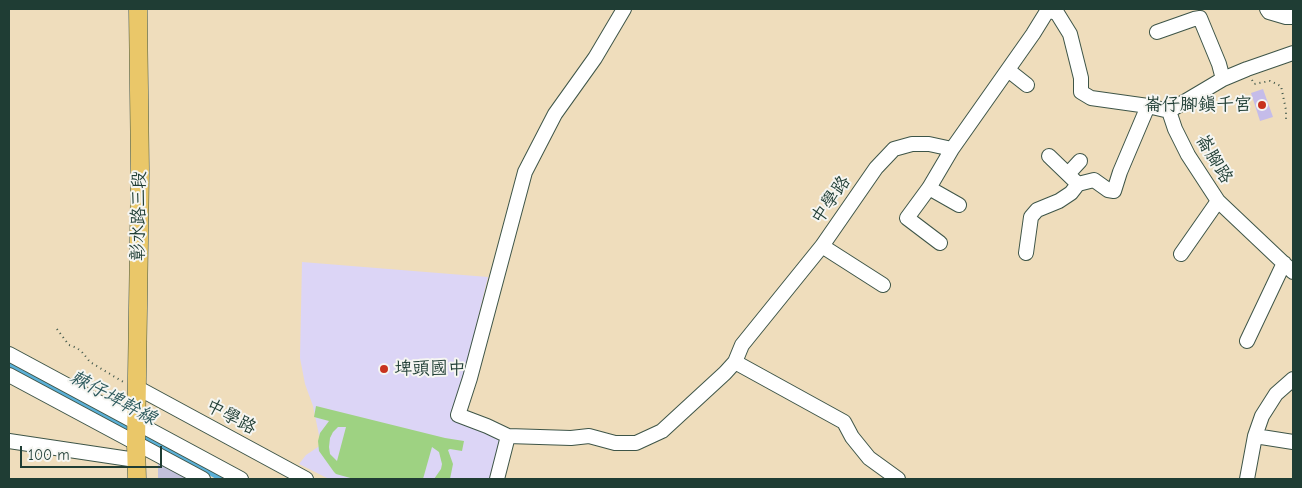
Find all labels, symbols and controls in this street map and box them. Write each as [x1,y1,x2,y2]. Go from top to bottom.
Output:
place label: 崙仔腳鎮千宮 [1144,94,1252,116]
marker: 崙仔腳鎮千宮 [1256,99,1268,111]
street label: 崙腳路 [1191,130,1237,188]
street label: 彰水路三段 [127,171,151,261]
street label: 中學路 [807,172,855,228]
place label: 埤頭國中 [394,358,466,380]
marker: 埤頭國中 [378,363,390,375]
water label: 棘仔埤幹線 [66,366,160,430]
street label: 中學路 [202,395,260,439]
scale bar [22,436,165,468]
text: 100 m [28,446,70,464]

